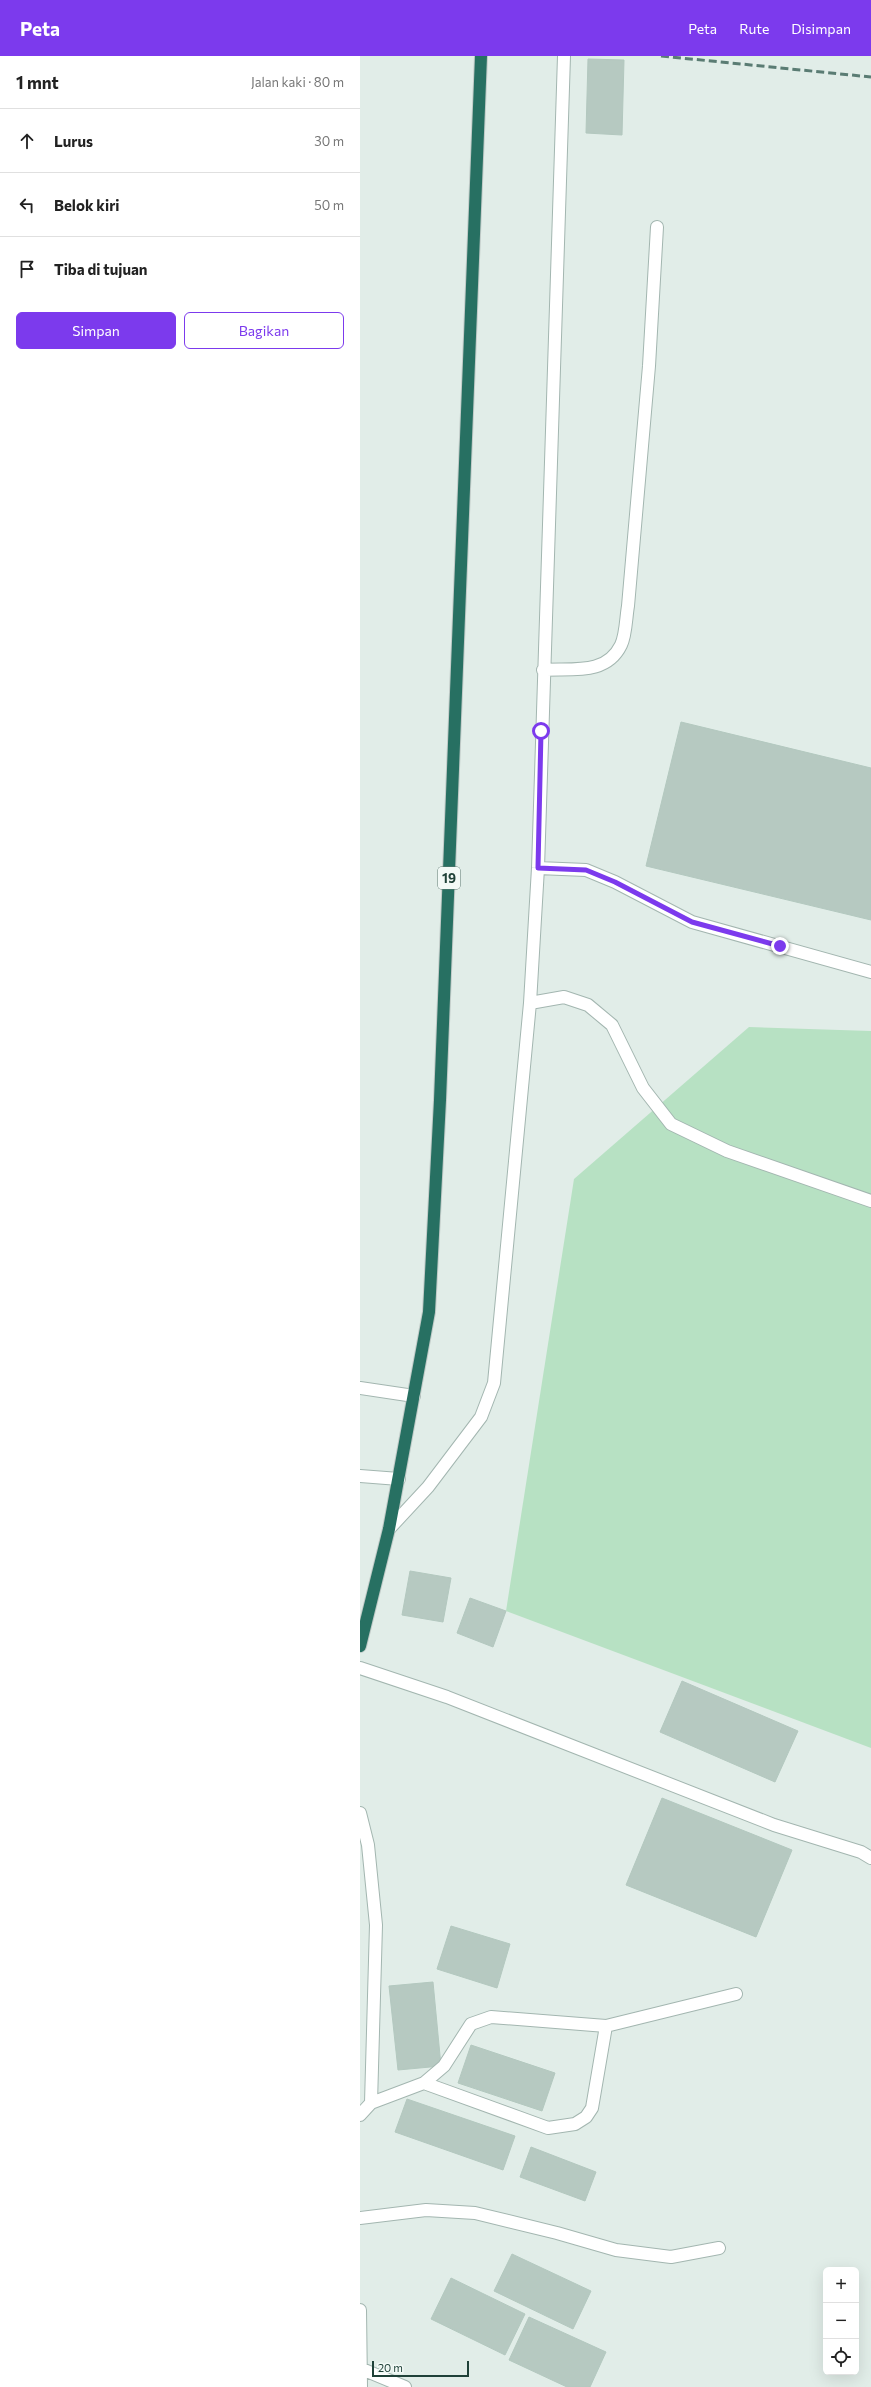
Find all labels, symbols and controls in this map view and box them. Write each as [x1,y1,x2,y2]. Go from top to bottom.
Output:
text: Peta [20,17,60,40]
text: Peta [688,20,717,37]
text: Rute [739,20,769,37]
text: Disimpan [791,20,851,37]
text: 1 mnt [16,72,59,93]
text: Jalan kaki · 80 m [251,74,344,90]
icon: ahead [16,130,38,152]
text: Lurus [54,132,93,150]
text: 30 m [314,133,344,149]
icon: left [16,194,38,216]
text: Belok kiri [54,196,120,214]
text: 50 m [314,197,344,213]
icon: arrive [16,258,38,280]
text: Tiba di tujuan [54,260,148,278]
button: Simpan [16,312,176,349]
button: Bagikan [184,312,344,349]
route start [532,722,550,740]
road number: 19 [438,867,460,889]
route end [771,937,789,955]
map controls [823,2267,859,2375]
button: + [823,2267,859,2303]
button: − [823,2303,859,2339]
button: locate [823,2339,859,2375]
scale bar [372,2359,469,2378]
text: 20 m [378,2361,403,2374]

